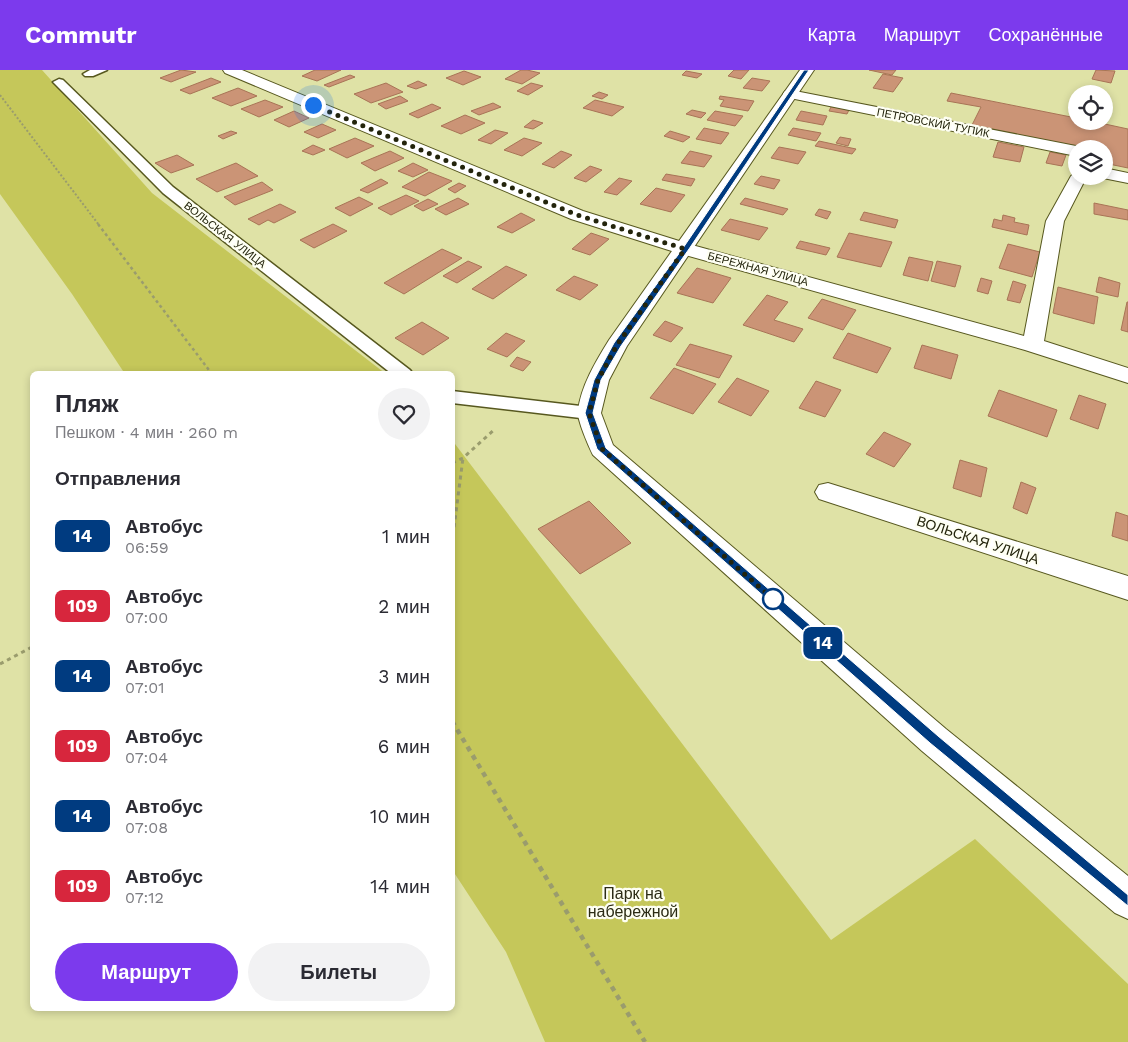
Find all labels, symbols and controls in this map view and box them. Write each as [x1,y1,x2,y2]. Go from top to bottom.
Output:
text: Commutr [25,21,137,49]
text: Карта [808,24,856,45]
text: Маршрут [884,24,960,45]
text: Сохранённые [988,24,1103,45]
map controls [1068,85,1113,185]
button: locate [1068,85,1113,130]
your location [301,93,326,118]
street label: ПЕТРОВСКИЙ ТУПИК [876,106,991,140]
button: layers [1068,140,1113,185]
street label: ВОЛЬСКАЯ УЛИЦА [182,199,269,271]
street label: БЕРЕЖНАЯ УЛИЦА [706,249,810,289]
button: heart [378,388,430,440]
text: Пляж [55,390,119,418]
text: Пешком · 4 мин · 260 m [55,423,238,442]
text: Отправления [55,467,181,490]
street label: ВОЛЬСКАЯ УЛИЦА [915,513,1042,568]
text: Автобус [125,515,203,538]
text: 14 [73,525,92,546]
text: 1 мин [382,525,430,548]
text: 06:59 [125,538,169,557]
text: Автобус [125,585,203,608]
unlabelled marker [762,588,784,610]
text: 109 [67,595,98,616]
text: 2 мин [378,595,430,618]
text: 07:00 [125,608,168,627]
line badge: 14 [800,627,846,659]
text: 14 [813,632,833,653]
text: Автобус [125,655,203,678]
text: 14 [73,665,92,686]
text: 3 мин [378,665,430,688]
text: 07:01 [125,678,165,697]
text: Автобус [125,725,203,748]
text: 109 [67,735,98,756]
text: 6 мин [378,735,430,758]
text: 07:04 [125,748,168,767]
text: Автобус [125,795,203,818]
text: 14 [73,805,92,826]
text: 10 мин [370,805,430,828]
text: 07:08 [125,818,168,837]
text: Автобус [125,865,203,888]
text: 109 [67,875,98,896]
text: 14 мин [370,875,430,898]
park label: Парк на набережной [588,884,678,921]
text: 07:12 [125,888,164,907]
button: Маршрут [55,943,238,1001]
button: Билеты [248,943,430,1001]

